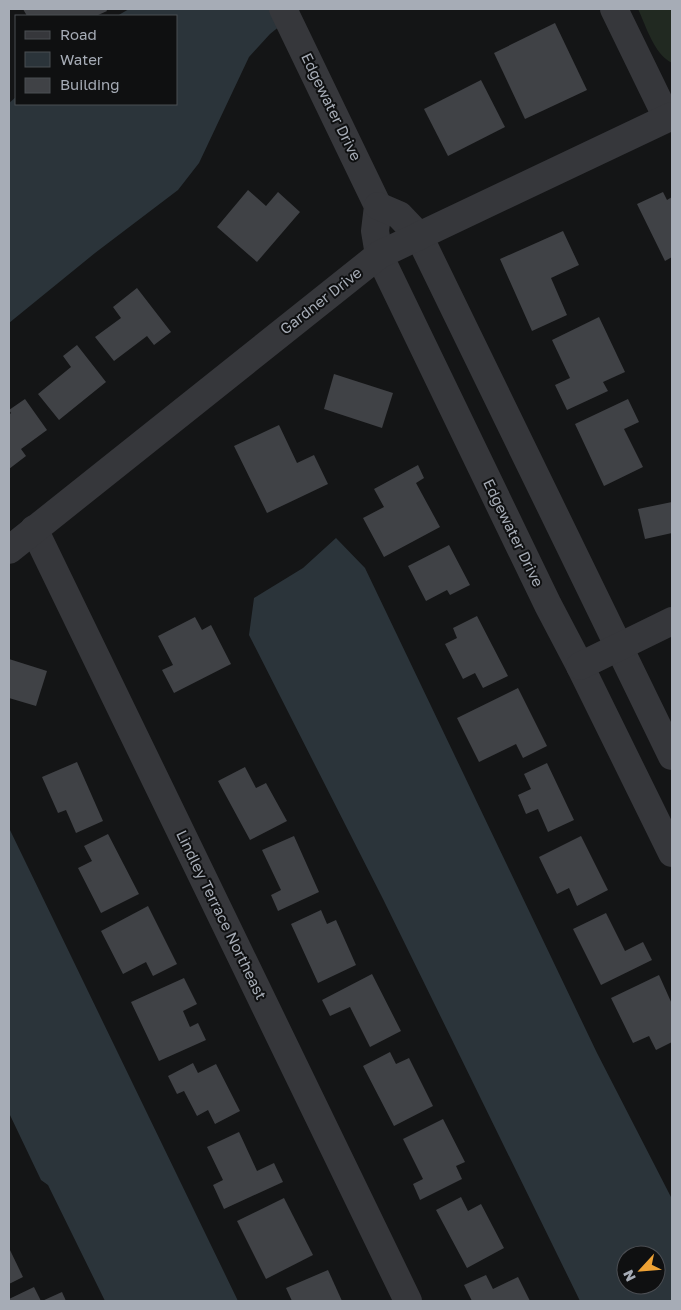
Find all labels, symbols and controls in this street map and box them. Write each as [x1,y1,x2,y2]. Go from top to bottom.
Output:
legend [15,15,178,105]
text: Road [60,25,97,43]
text: Water [60,50,103,68]
street label: Edgewater Drive [298,50,366,164]
text: Building [60,75,120,93]
street label: Gardner Drive [276,263,365,338]
street label: Edgewater Drive [480,476,548,590]
street label: Lindley Terrace Northeast [173,827,271,1002]
north arrow [616,1245,666,1295]
text: N [619,1267,639,1284]

